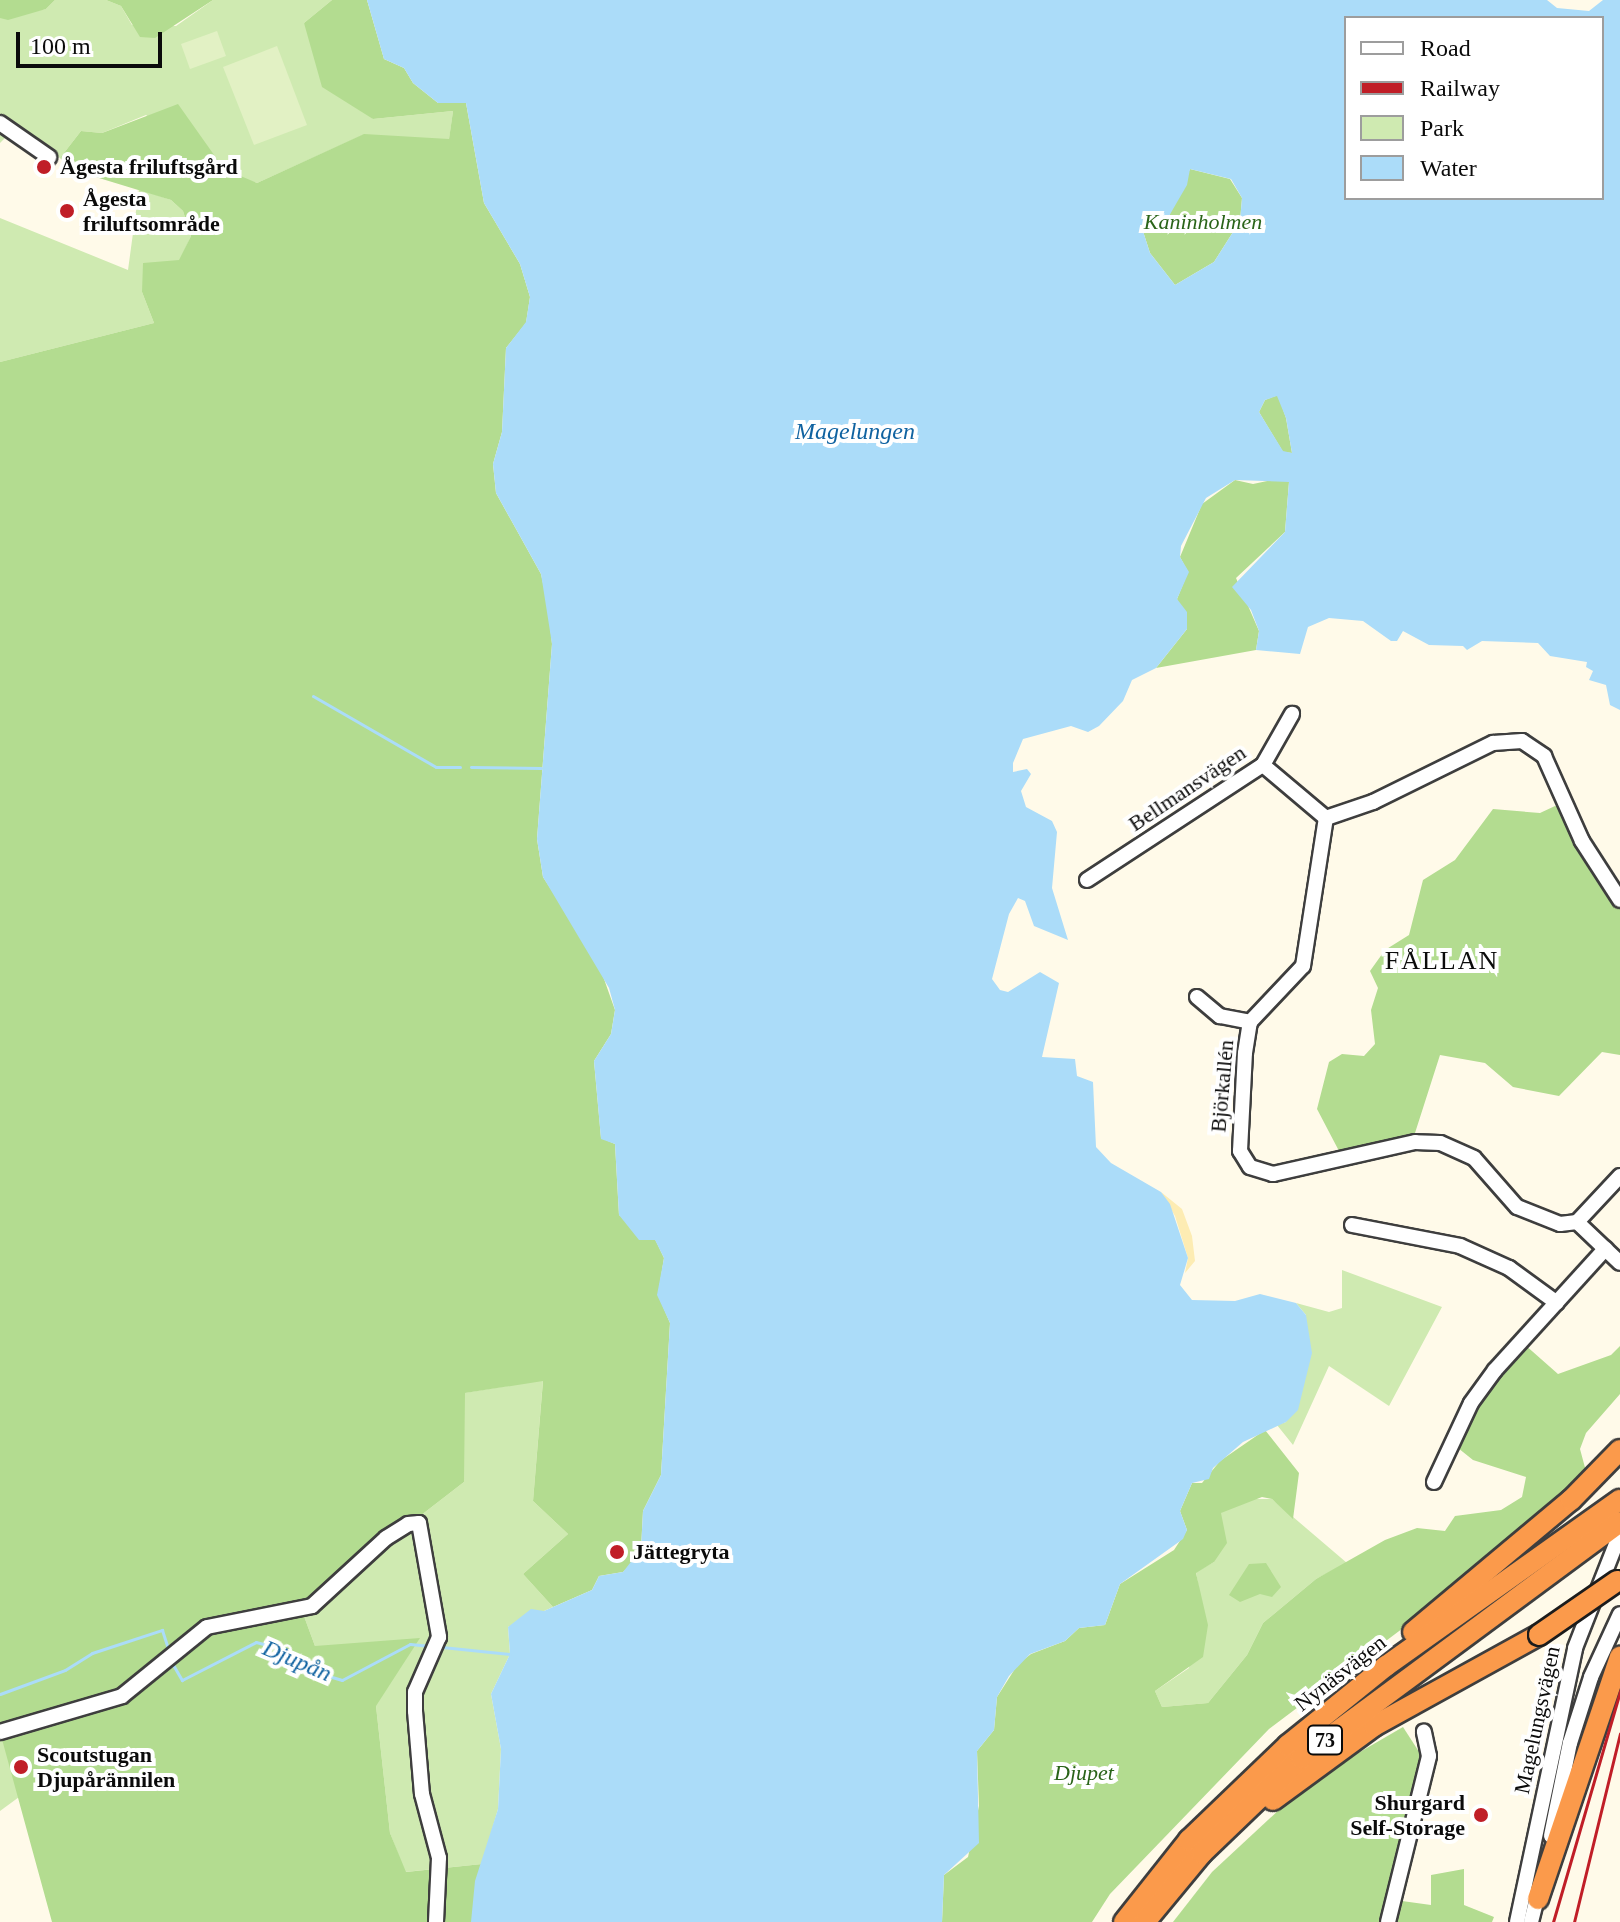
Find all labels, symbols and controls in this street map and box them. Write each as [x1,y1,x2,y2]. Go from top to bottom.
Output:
scale bar [20,16,166,66]
legend [1344,16,1604,200]
text: 100 m [30,33,91,59]
text: Road [1420,35,1471,61]
text: Railway [1420,75,1500,101]
text: Park [1420,115,1464,141]
place label: Ågesta friluftsgård [60,154,238,180]
text: Water [1420,155,1477,181]
marker: Ågesta friluftsgård [35,158,53,176]
place label: Ågesta friluftsområde [83,185,220,236]
marker: Ågesta friluftsområde [58,202,76,220]
park label: Kaninholmen [1144,209,1262,235]
water label: Magelungen [795,418,915,446]
street label: Bellmansvägen [1123,739,1251,837]
district label: FÅLLAN [1385,945,1499,977]
street label: Björkallén [1205,1039,1239,1133]
place label: Jättegryta [633,1539,730,1565]
marker: Jättegryta [608,1543,626,1561]
street label: Nynäsvägen [1289,1629,1391,1717]
water label: Djupån [258,1634,336,1688]
street label: Magelungsvägen [1508,1644,1566,1796]
road number: 73 [1307,1724,1343,1756]
place label: Scoutstugan Djupårännilen [37,1741,175,1792]
marker: Scoutstugan Djupårännilen [12,1758,30,1776]
park label: Djupet [1054,1760,1114,1786]
place label: Shurgard Self-Storage [1350,1789,1465,1840]
marker: Shurgard Self-Storage [1472,1806,1490,1824]

